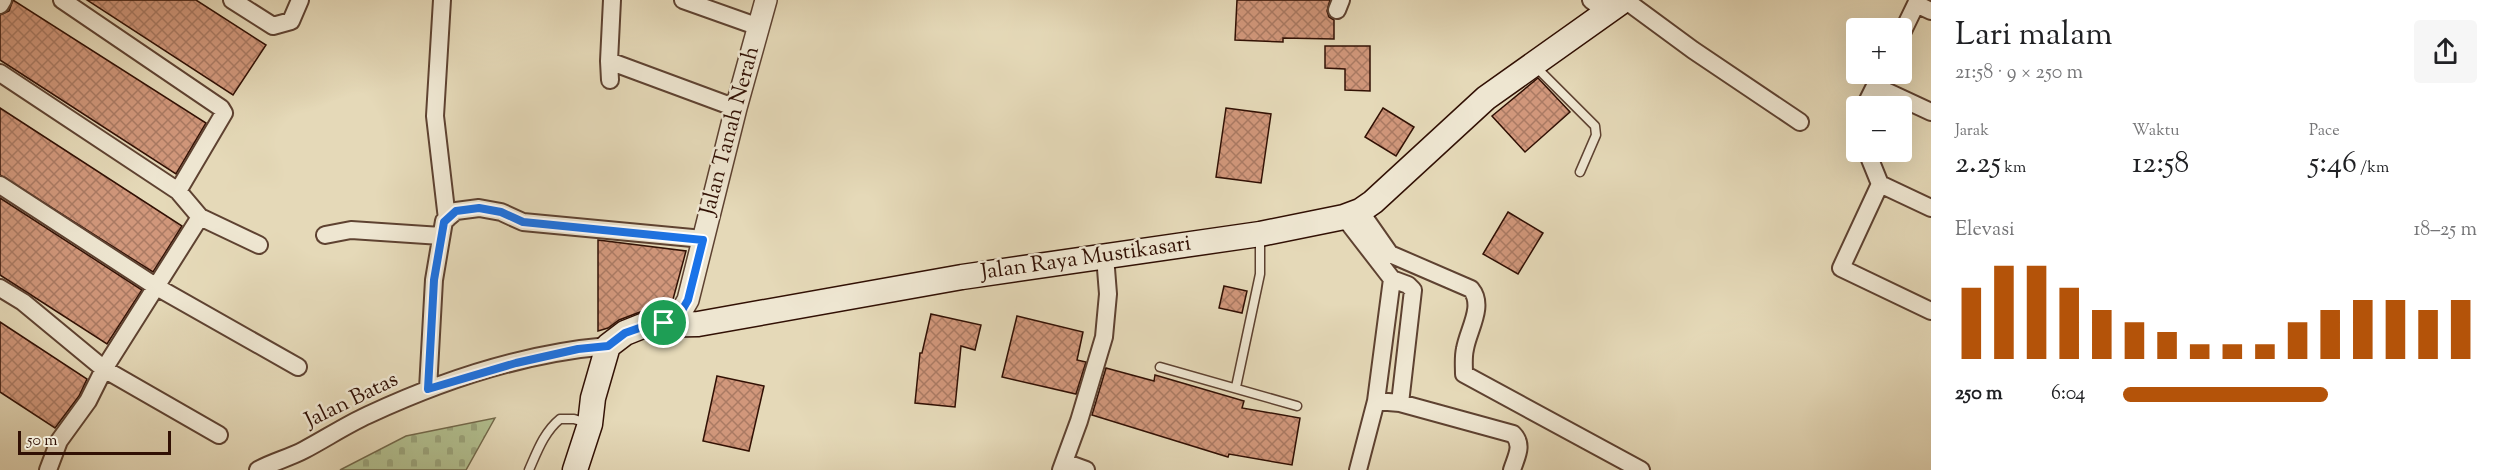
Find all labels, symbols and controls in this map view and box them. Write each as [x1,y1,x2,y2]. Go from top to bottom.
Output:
text: Lari malam [1955,12,2113,60]
map controls [1846,18,1912,162]
button: + [1846,18,1912,84]
button: share [2414,20,2477,83]
street label: Jalan Tanah Nerah [693,43,769,220]
text: 21:58 · 9 × 250 m [1955,59,2083,88]
button: − [1846,96,1912,162]
text: Jarak [1955,120,1989,143]
text: Waktu [2132,120,2179,143]
text: Pace [2309,120,2340,143]
text: 2.25 [1955,143,2001,186]
text: 12:58 [2132,143,2189,186]
text: 5:46 [2309,143,2357,186]
text: km [2001,157,2026,180]
text: /km [2357,157,2389,180]
text: Elevasi [1955,216,2015,245]
text: 18–25 m [2413,216,2477,245]
street label: Jalan Raya Mustikasari [978,228,1193,290]
pin [638,297,689,348]
icon: arrive [647,306,680,339]
street label: Jalan Batas [299,365,404,438]
text: 250 m [1955,380,2003,409]
text: 6:04 [2051,380,2085,409]
scale bar [18,428,171,456]
text: 50 m [27,430,58,453]

